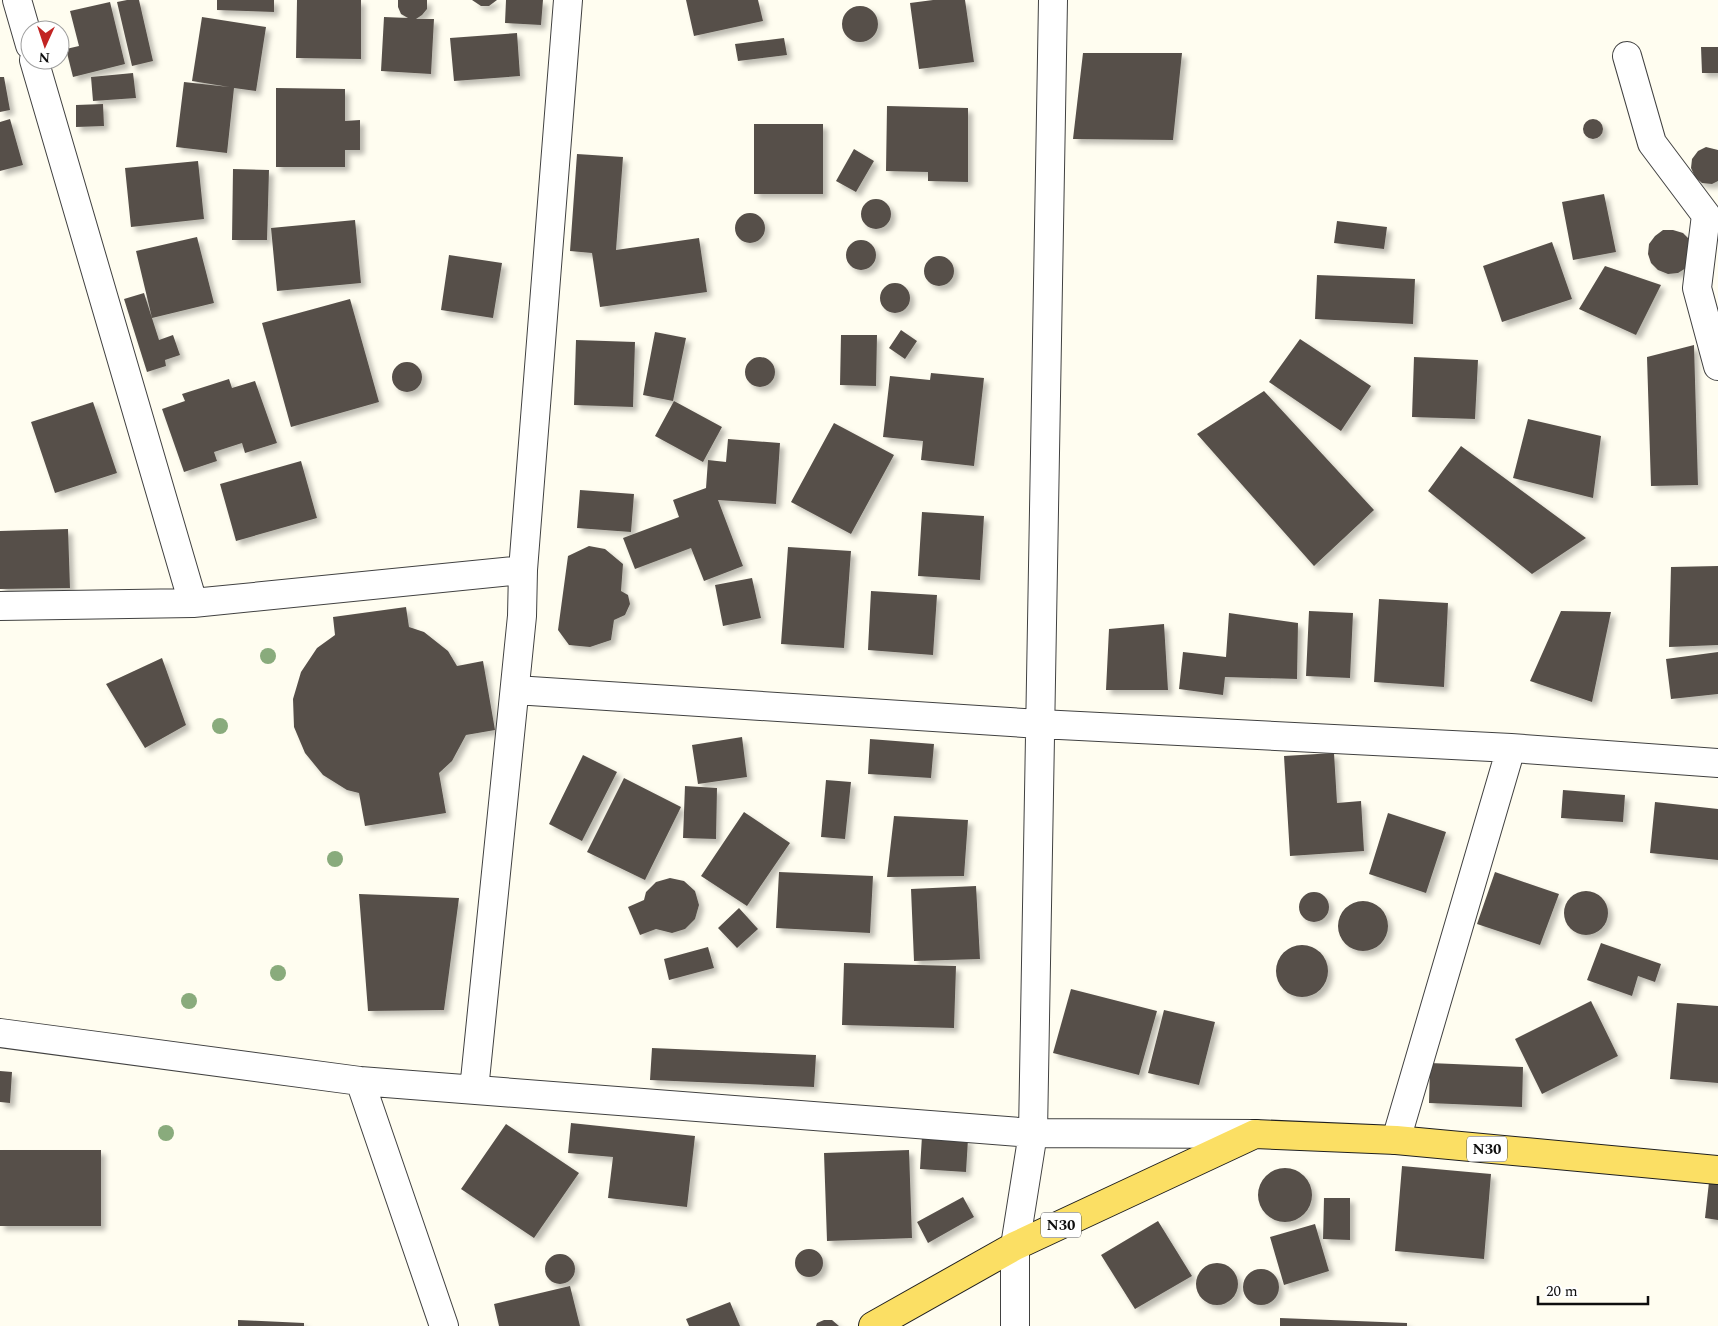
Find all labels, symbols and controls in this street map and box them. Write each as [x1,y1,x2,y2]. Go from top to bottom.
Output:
north arrow [20,20,70,70]
text: N [38,47,51,68]
road number: N30 [1467,1136,1507,1162]
road number: N30 [1041,1212,1081,1238]
scale bar [1538,1274,1648,1306]
text: 20 m [1546,1280,1578,1303]

